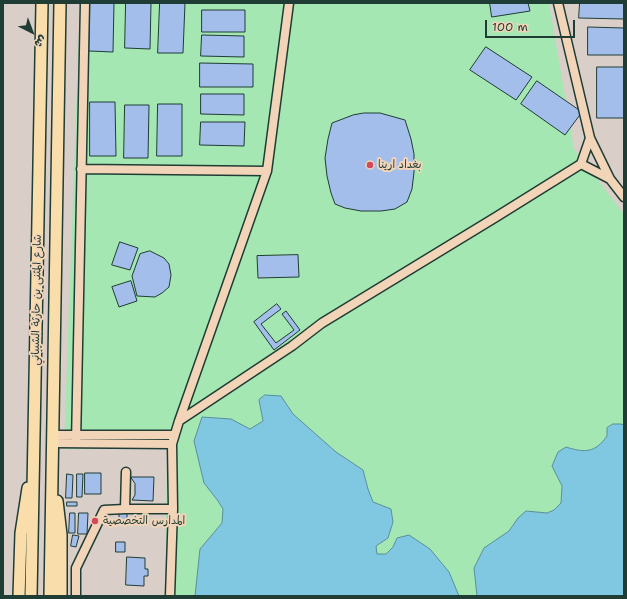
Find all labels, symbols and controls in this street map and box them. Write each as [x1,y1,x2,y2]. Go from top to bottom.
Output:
north arrow [12,12,52,52]
scale bar [487,12,577,38]
text: 100 m [492,19,528,35]
text: ش [31,32,50,51]
place label: بغداد ارينا [378,158,421,172]
marker: بغداد ارينا [365,160,375,170]
street label: شارع المثنى بن حارثة الشيباني [29,234,45,366]
place label: المدارس التخصصية [103,514,185,528]
marker: المدارس التخصصية [90,516,100,526]

